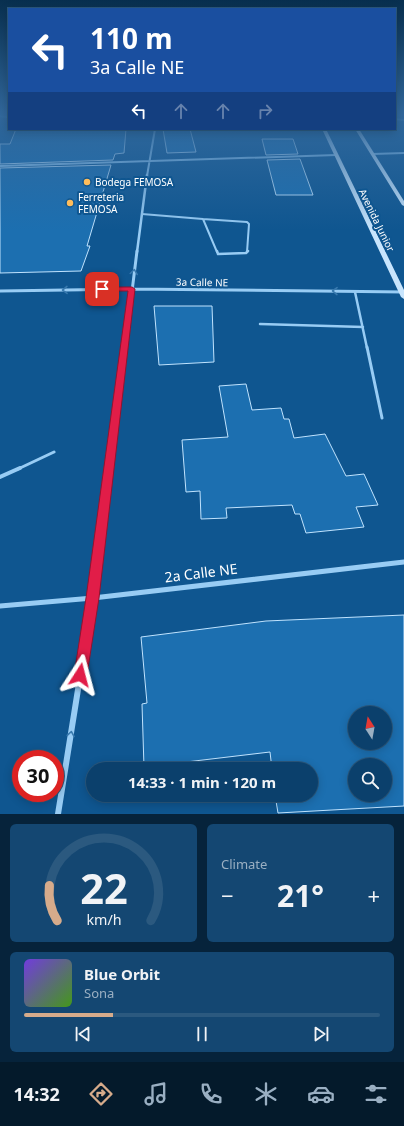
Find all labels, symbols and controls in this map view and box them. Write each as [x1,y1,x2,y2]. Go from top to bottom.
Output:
text: 110 m [90,19,173,57]
icon: left [24,24,76,76]
text: 3a Calle NE [90,55,184,79]
icon: left [128,100,150,122]
icon: ahead [170,100,192,122]
icon: ahead [212,100,234,122]
icon: right [254,100,276,122]
place label: Bodega FEMOSA [95,175,174,189]
marker: Bodega FEMOSA [82,177,92,187]
street label: Avenida Junior [356,186,398,254]
place label: Ferreteria FEMOSA [78,190,124,216]
marker: Ferreteria FEMOSA [65,198,75,208]
one-way arrow [129,269,138,275]
pin [85,272,119,306]
street label: 3a Calle NE [176,275,228,289]
icon: arrive [91,278,113,300]
one-way arrow [62,286,68,294]
one-way arrow [332,287,338,295]
street label: 2a Calle NE [163,559,239,586]
position arrow [59,654,101,696]
north arrow [348,706,392,750]
map controls [348,706,392,802]
one-way arrow [66,731,75,737]
speed limit sign: 30 [12,750,64,802]
button: search [348,758,392,802]
text: 14:33 · 1 min · 120 m [128,772,276,792]
text: Climate [221,855,267,873]
text: 22 [80,860,127,916]
text: 21° [277,875,324,916]
text: − [221,880,234,910]
text: + [367,880,380,910]
text: km/h [86,910,121,929]
text: Blue Orbit [84,964,160,984]
text: Sona [84,984,114,1002]
icon: previous [72,1023,94,1045]
icon: pause [191,1023,213,1045]
icon: next [310,1023,332,1045]
icon: directions [87,1080,115,1108]
icon: music [142,1080,170,1108]
icon: phone [197,1080,225,1108]
icon: climate [252,1080,280,1108]
icon: car [307,1080,335,1108]
icon: filters [362,1080,390,1108]
text: 14:32 [14,1082,60,1106]

